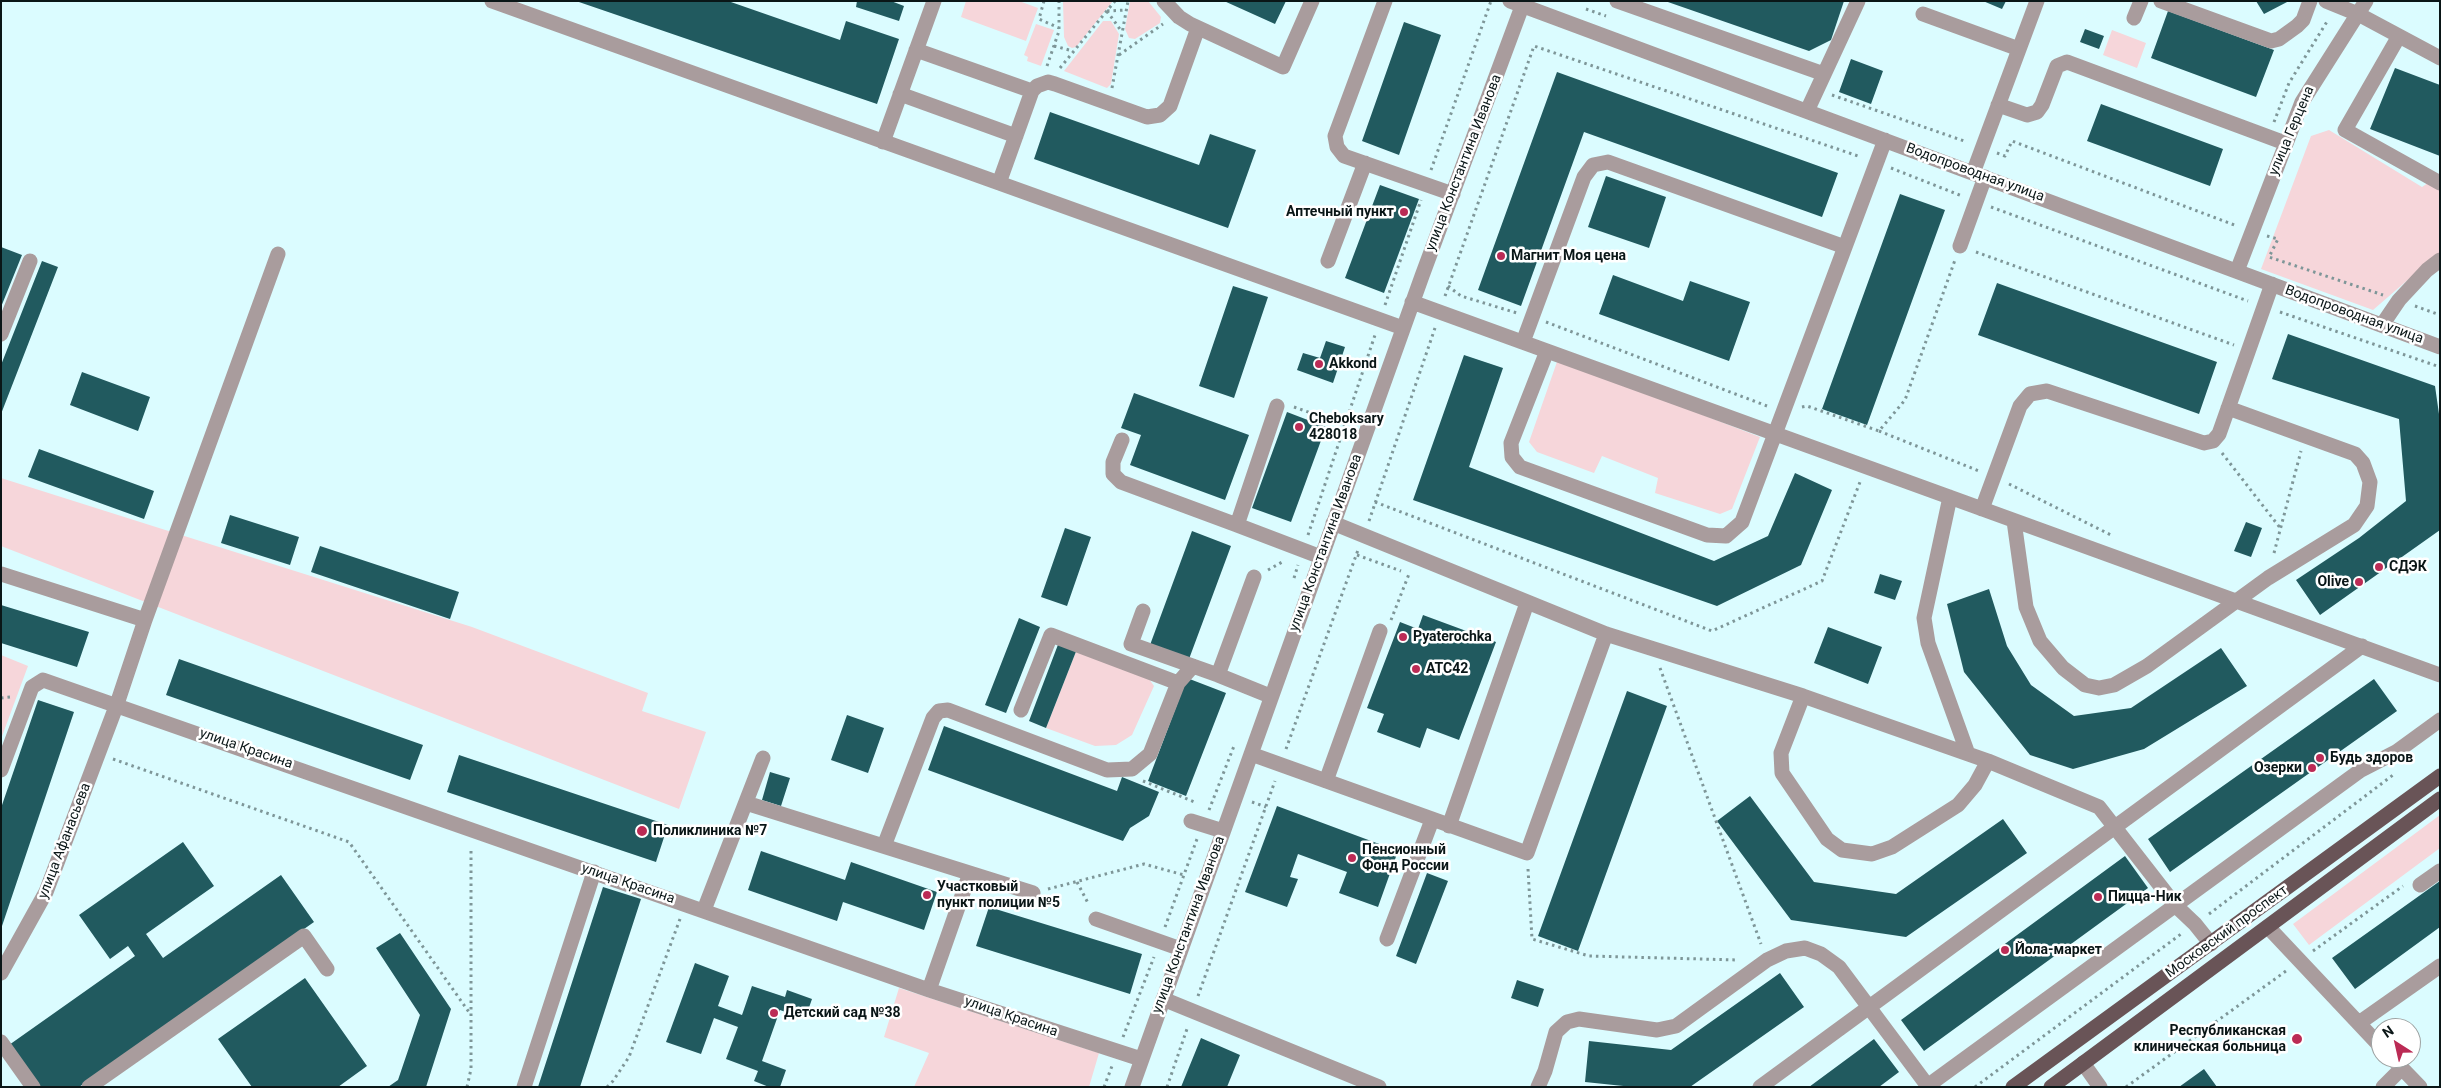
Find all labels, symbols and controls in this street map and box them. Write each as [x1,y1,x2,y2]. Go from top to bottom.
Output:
street label: улица Константина Иванова [1423,72,1505,254]
street label: улица Герцена [2266,84,2318,178]
street label: Водопроводная улица [1904,140,2046,206]
place label: Аптечный пункт [1286,204,1394,220]
marker: Аптечный пункт [1398,206,1410,218]
place label: Магнит Моя цена [1511,248,1626,264]
marker: Магнит Моя цена [1495,250,1507,262]
street label: Водопроводная улица [2283,282,2425,348]
place label: Akkond [1329,356,1377,372]
marker: Akkond [1313,358,1325,370]
place label: Cheboksary 428018 [1309,411,1384,444]
marker: Cheboksary 428018 [1293,421,1305,433]
street label: улица Константина Иванова [1286,452,1366,634]
place label: СДЭК [2389,559,2427,575]
marker: СДЭК [2373,561,2385,573]
place label: Olive [2317,574,2349,590]
marker: Olive [2353,576,2365,588]
place label: Pyaterochka [1413,629,1492,645]
marker: Pyaterochka [1397,631,1409,643]
place label: АТС42 [1426,661,1468,677]
marker: АТС42 [1410,663,1422,675]
street label: улица Красина [197,725,295,773]
place label: Будь здоров [2330,750,2413,766]
marker: Будь здоров [2314,752,2326,764]
place label: Озерки [2254,760,2302,776]
marker: Озерки [2306,762,2318,774]
street label: улица Афанасьева [35,781,95,901]
place label: Поликлиника №7 [653,823,767,839]
marker: Поликлиника №7 [635,824,649,838]
street label: улица Константина Иванова [1149,834,1229,1016]
place label: Пенсионный Фонд России [1362,842,1449,874]
marker: Пенсионный Фонд России [1346,852,1358,864]
street label: улица Красина [579,860,677,908]
place label: Участковый пункт полиции №5 [937,879,1060,912]
street label: Московский проспект [2163,882,2291,982]
marker: Участковый пункт полиции №5 [921,889,933,901]
place label: Пицца-Ник [2108,889,2182,905]
marker: Пицца-Ник [2092,891,2104,903]
place label: Йола-маркет [2015,942,2102,958]
marker: Йола-маркет [1999,944,2011,956]
street label: улица Красина [962,993,1060,1041]
place label: Детский сад №38 [784,1005,900,1021]
marker: Детский сад №38 [768,1007,780,1019]
north arrow [2371,1018,2421,1068]
text: N [2379,1022,2397,1041]
place label: Республиканская клиническая больница [2134,1023,2286,1056]
marker: Республиканская клиническая больница [2290,1032,2304,1046]

